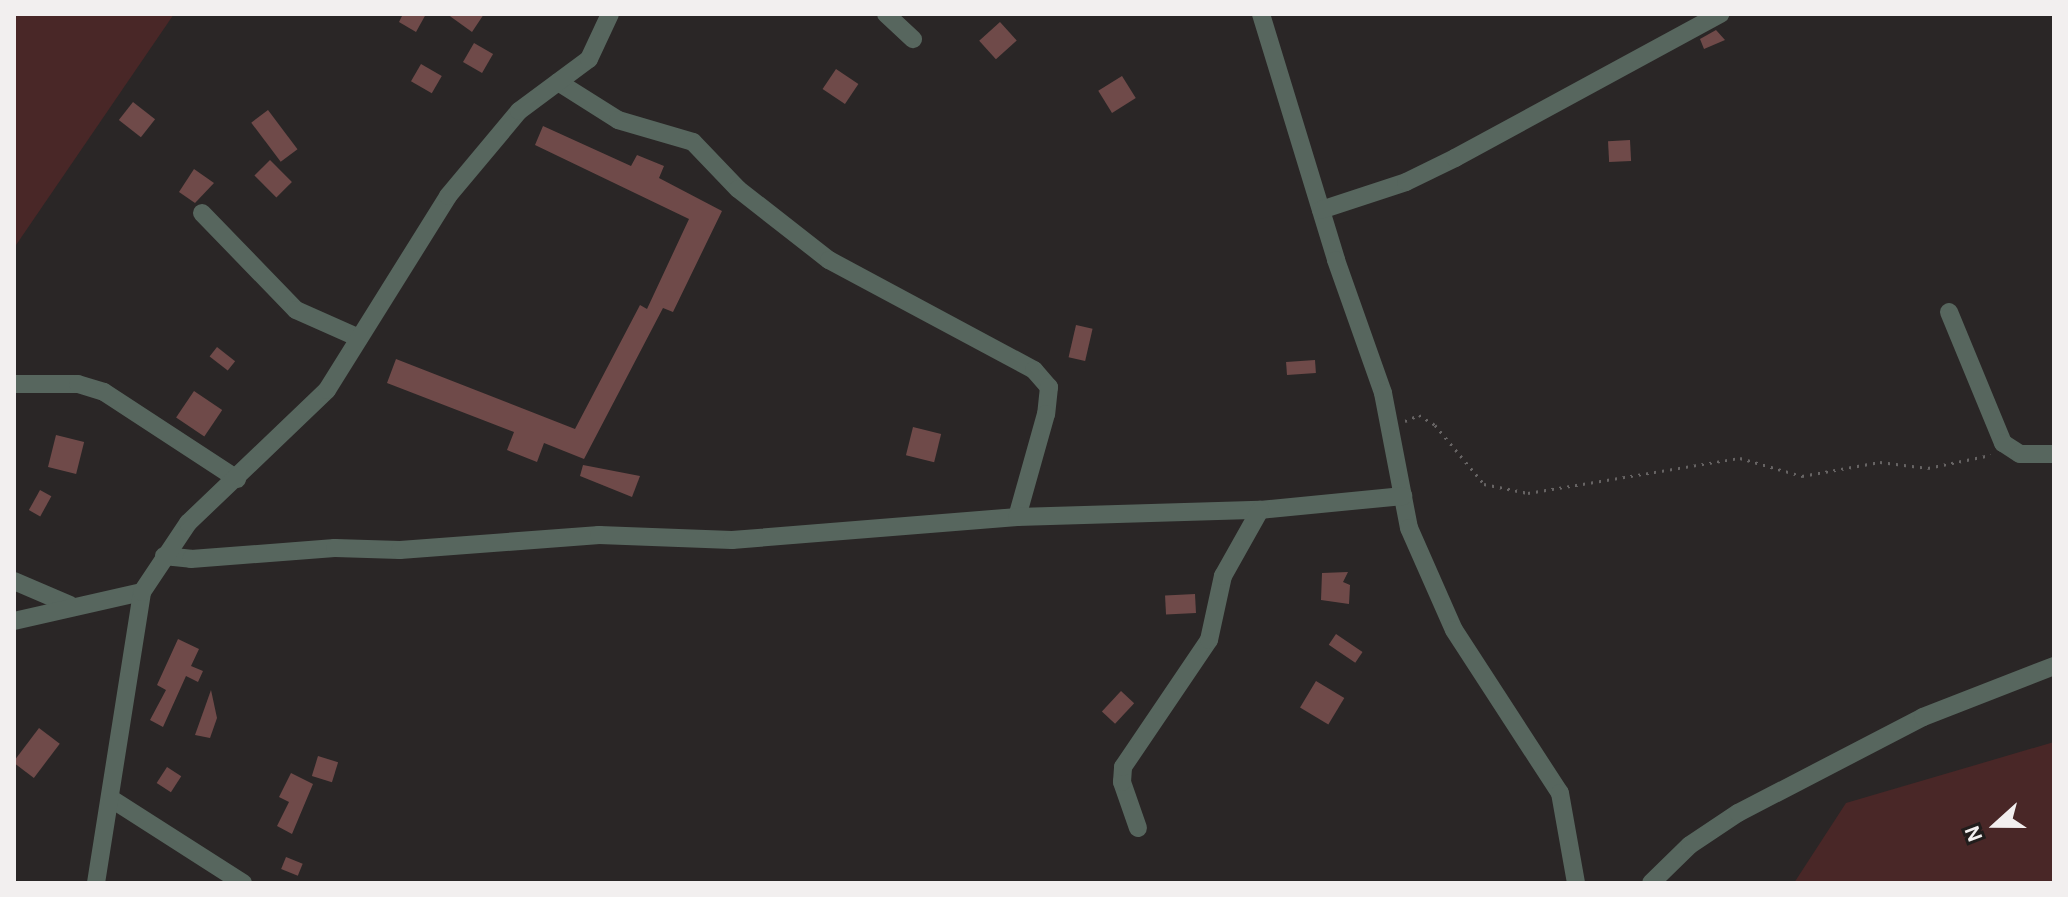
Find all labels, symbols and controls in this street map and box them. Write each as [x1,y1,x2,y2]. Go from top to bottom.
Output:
north arrow [1956,785,2036,865]
text: N [1959,822,1989,846]

